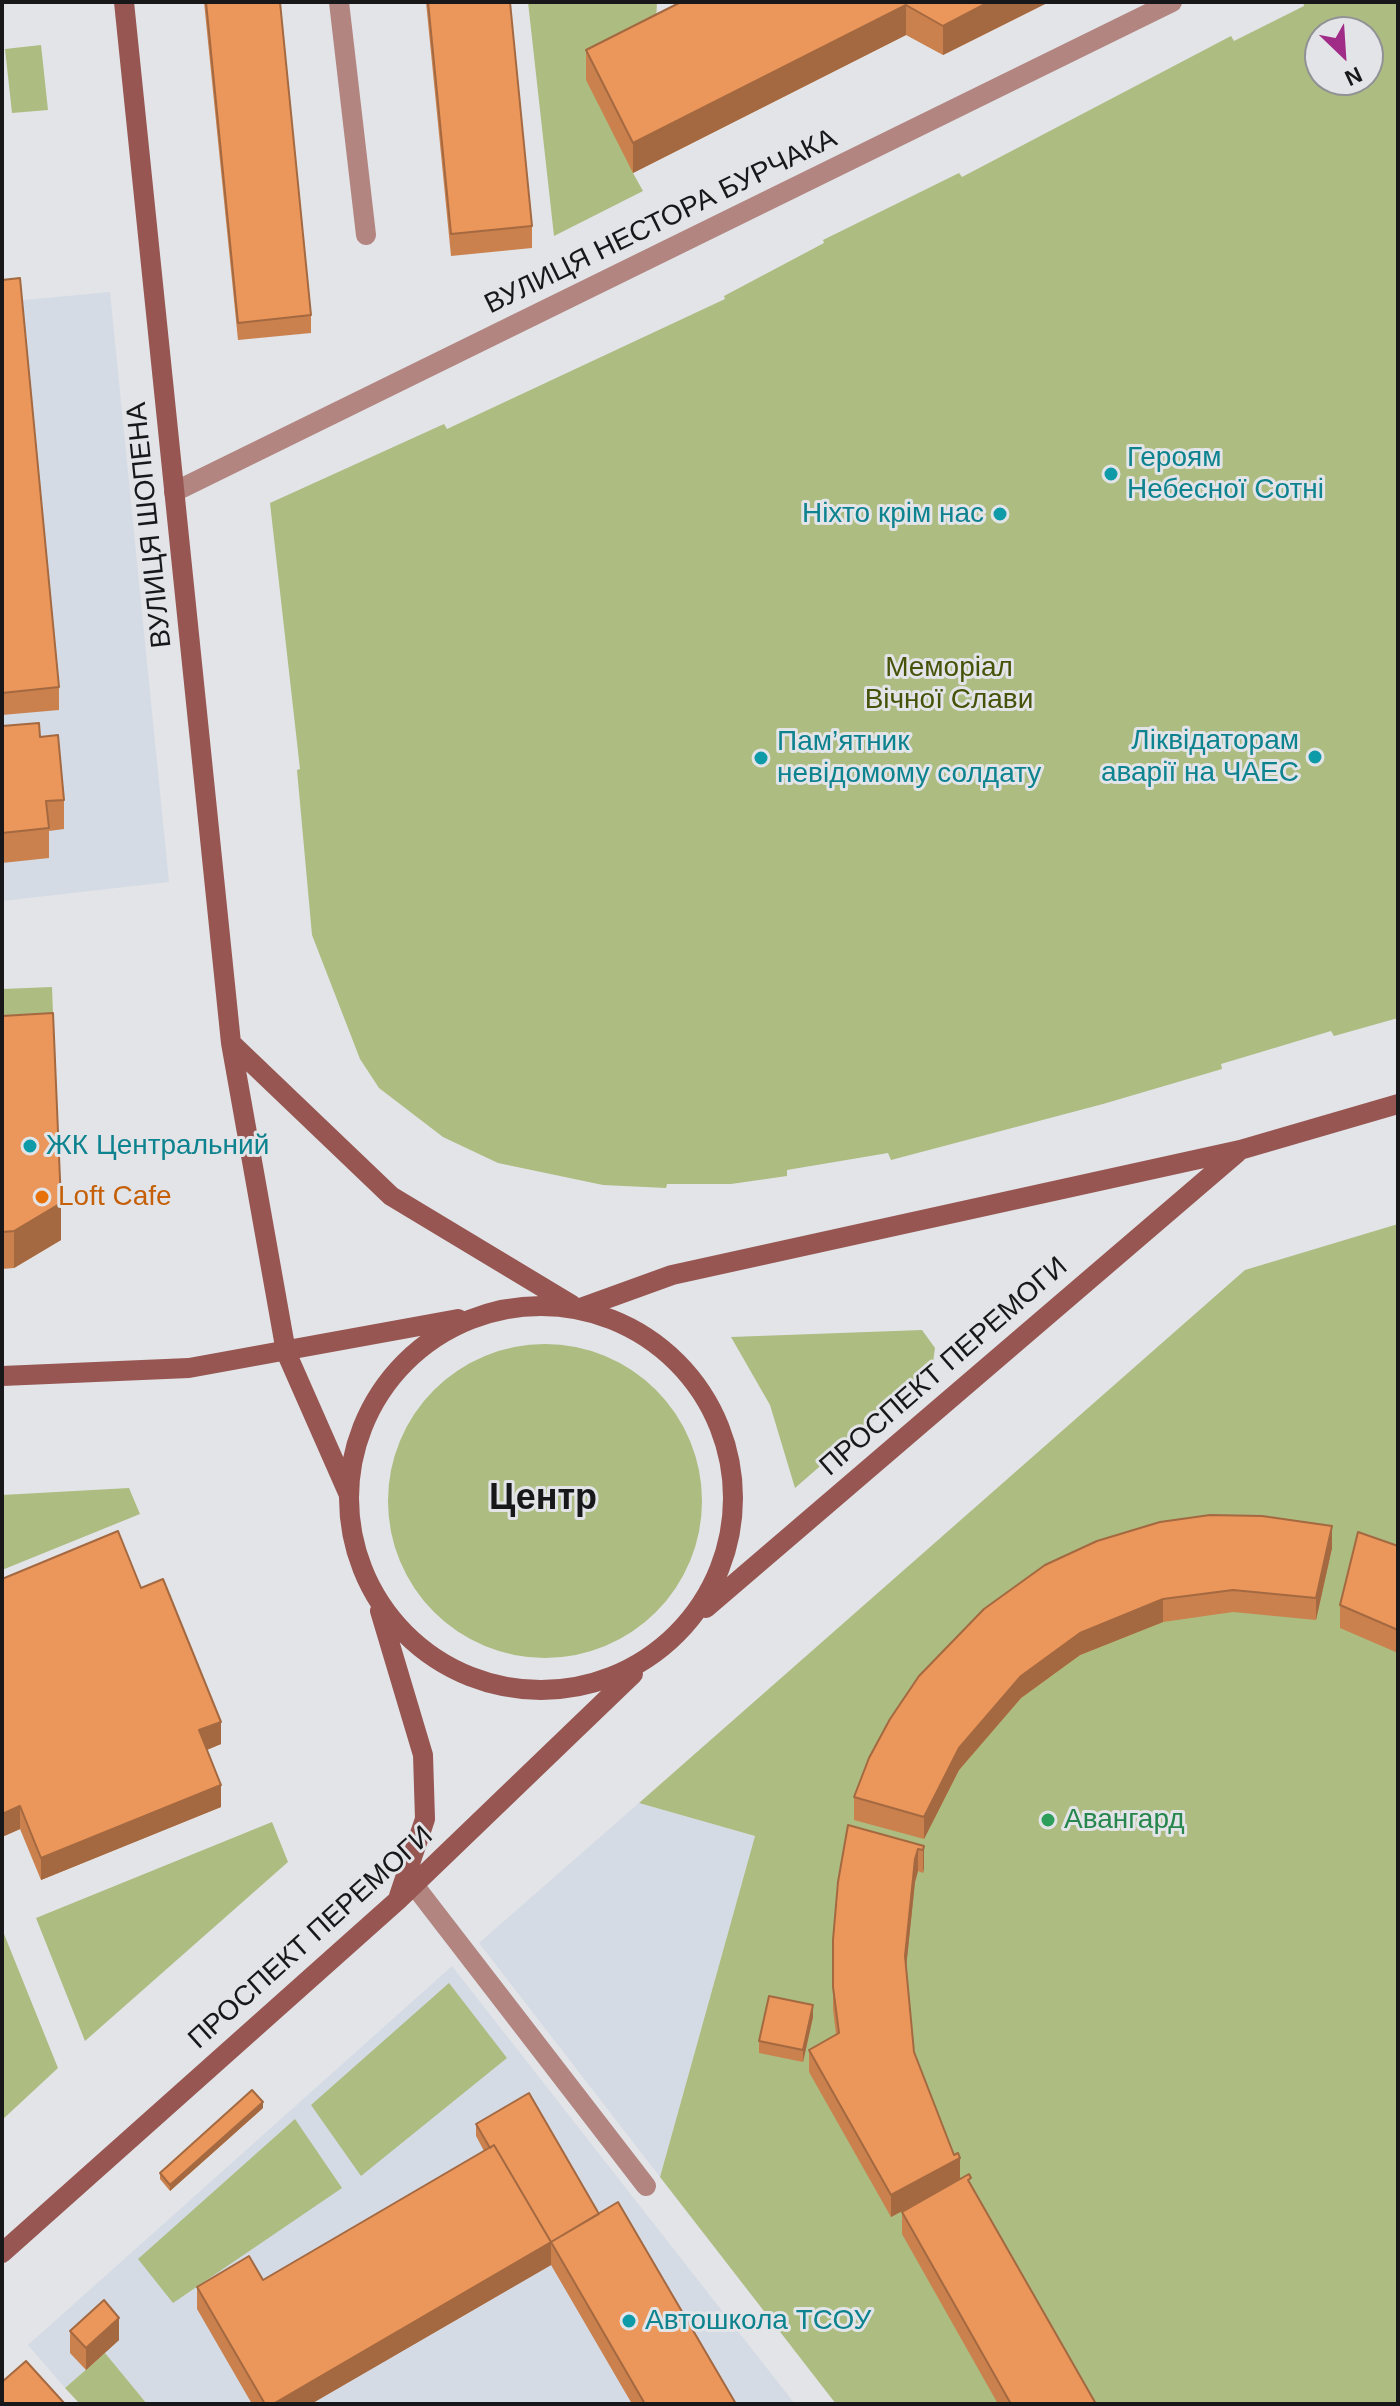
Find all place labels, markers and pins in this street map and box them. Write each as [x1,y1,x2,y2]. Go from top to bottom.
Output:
place label: Героям Небесної Сотні [1127,441,1324,507]
marker: Героям Небесної Сотні [1102,465,1120,483]
place label: Ніхто крім нас [802,497,984,531]
marker: Ніхто крім нас [991,505,1009,523]
place label: Ліквідаторам аварії на ЧАЕС [1101,724,1299,790]
place label: Пам’ятник невідомому солдату [777,725,1041,791]
marker: Ліквідаторам аварії на ЧАЕС [1306,748,1324,766]
marker: Пам’ятник невідомому солдату [752,749,770,767]
place label: ЖК Центральний [46,1129,269,1163]
marker: ЖК Центральний [21,1137,39,1155]
place label: Loft Cafe [58,1180,172,1214]
marker: Loft Cafe [33,1188,51,1206]
place label: Авангард [1064,1803,1185,1837]
marker: Авангард [1039,1811,1057,1829]
place label: Автошкола ТСОУ [645,2304,871,2338]
marker: Автошкола ТСОУ [620,2312,638,2330]

